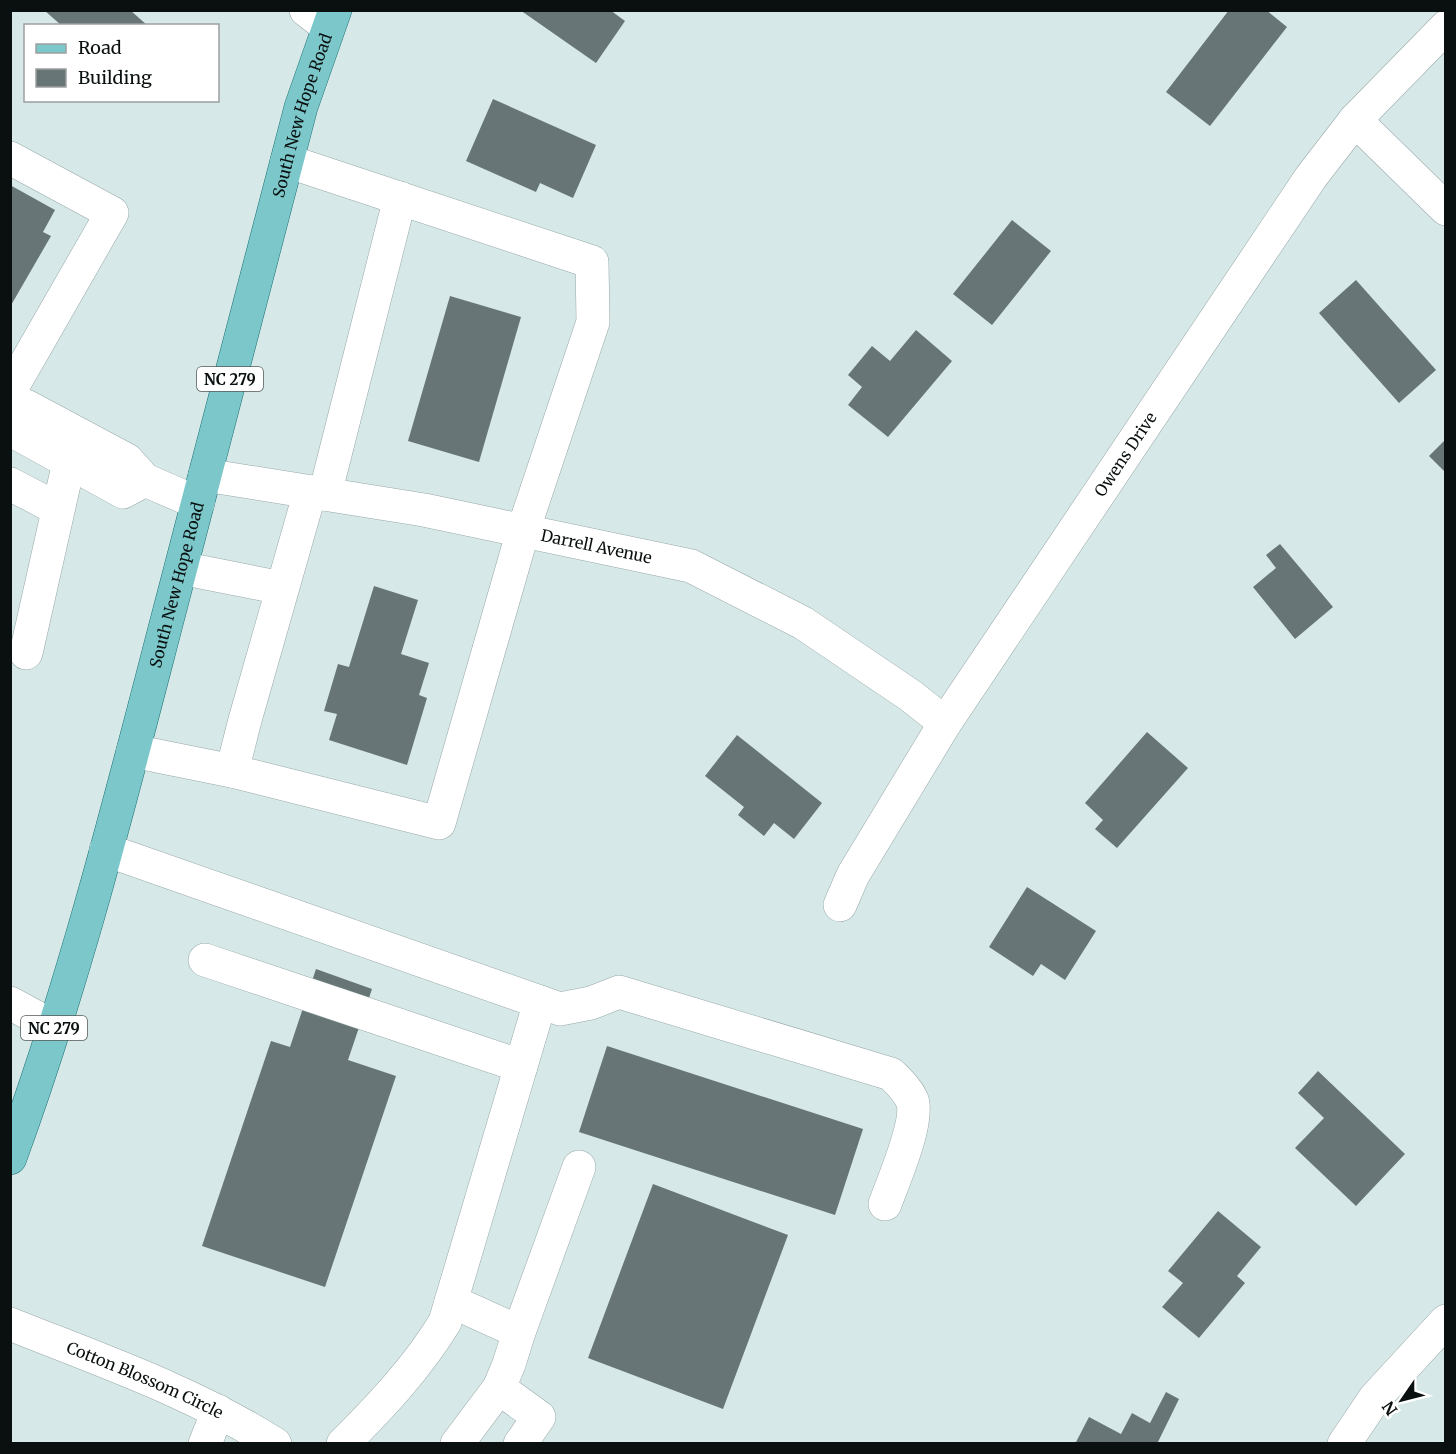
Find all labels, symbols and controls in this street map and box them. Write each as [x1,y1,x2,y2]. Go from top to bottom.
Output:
legend [24,24,219,102]
street label: South New Hope Road [268,30,336,200]
text: Road [78,36,122,59]
text: Building [78,66,152,89]
road number: NC 279 [197,367,263,391]
street label: Owens Drive [1090,408,1161,500]
street label: South New Hope Road [145,499,208,670]
street label: Darrell Avenue [539,525,654,568]
road number: NC 279 [21,1016,87,1040]
street label: Cotton Blossom Circle [64,1337,227,1423]
north arrow [1372,1370,1432,1430]
text: N [1378,1397,1402,1420]

